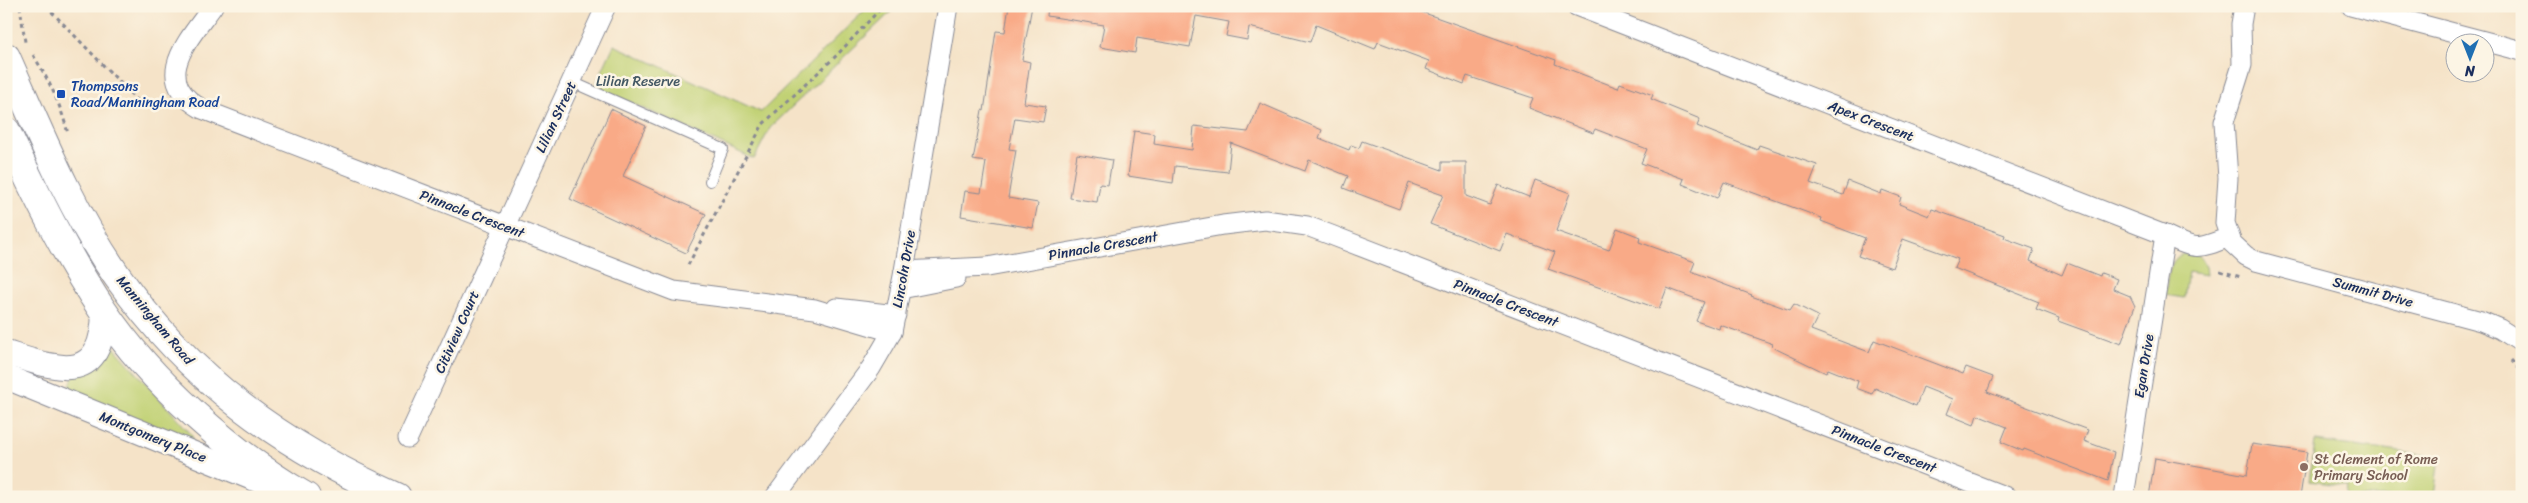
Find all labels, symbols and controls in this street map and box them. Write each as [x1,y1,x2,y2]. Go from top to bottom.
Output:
north arrow [2446,32,2496,82]
text: N [2465,58,2476,83]
park label: Lilian Reserve [596,69,680,94]
place label: Thompsons Road/Manningham Road [71,74,220,115]
street label: Lilian Street [528,77,584,157]
marker: Thompsons Road/Manningham Road [55,88,67,100]
street label: Apex Crescent [1824,93,1918,149]
street label: Pinnacle Crescent [416,183,529,246]
street label: Pinnacle Crescent [1046,224,1161,268]
street label: Lincoln Drive [885,228,923,310]
street label: Summit Drive [2330,269,2416,315]
street label: Manningham Road [110,270,201,372]
street label: Pinnacle Crescent [1450,272,1563,335]
street label: Citiview Court [428,286,486,378]
street label: Egan Drive [2127,332,2161,400]
street label: Montgomery Place [95,404,211,470]
street label: Pinnacle Crescent [1828,418,1941,481]
place label: St Clement of Rome Primary School [2314,447,2438,488]
marker: St Clement of Rome Primary School [2298,461,2310,473]

